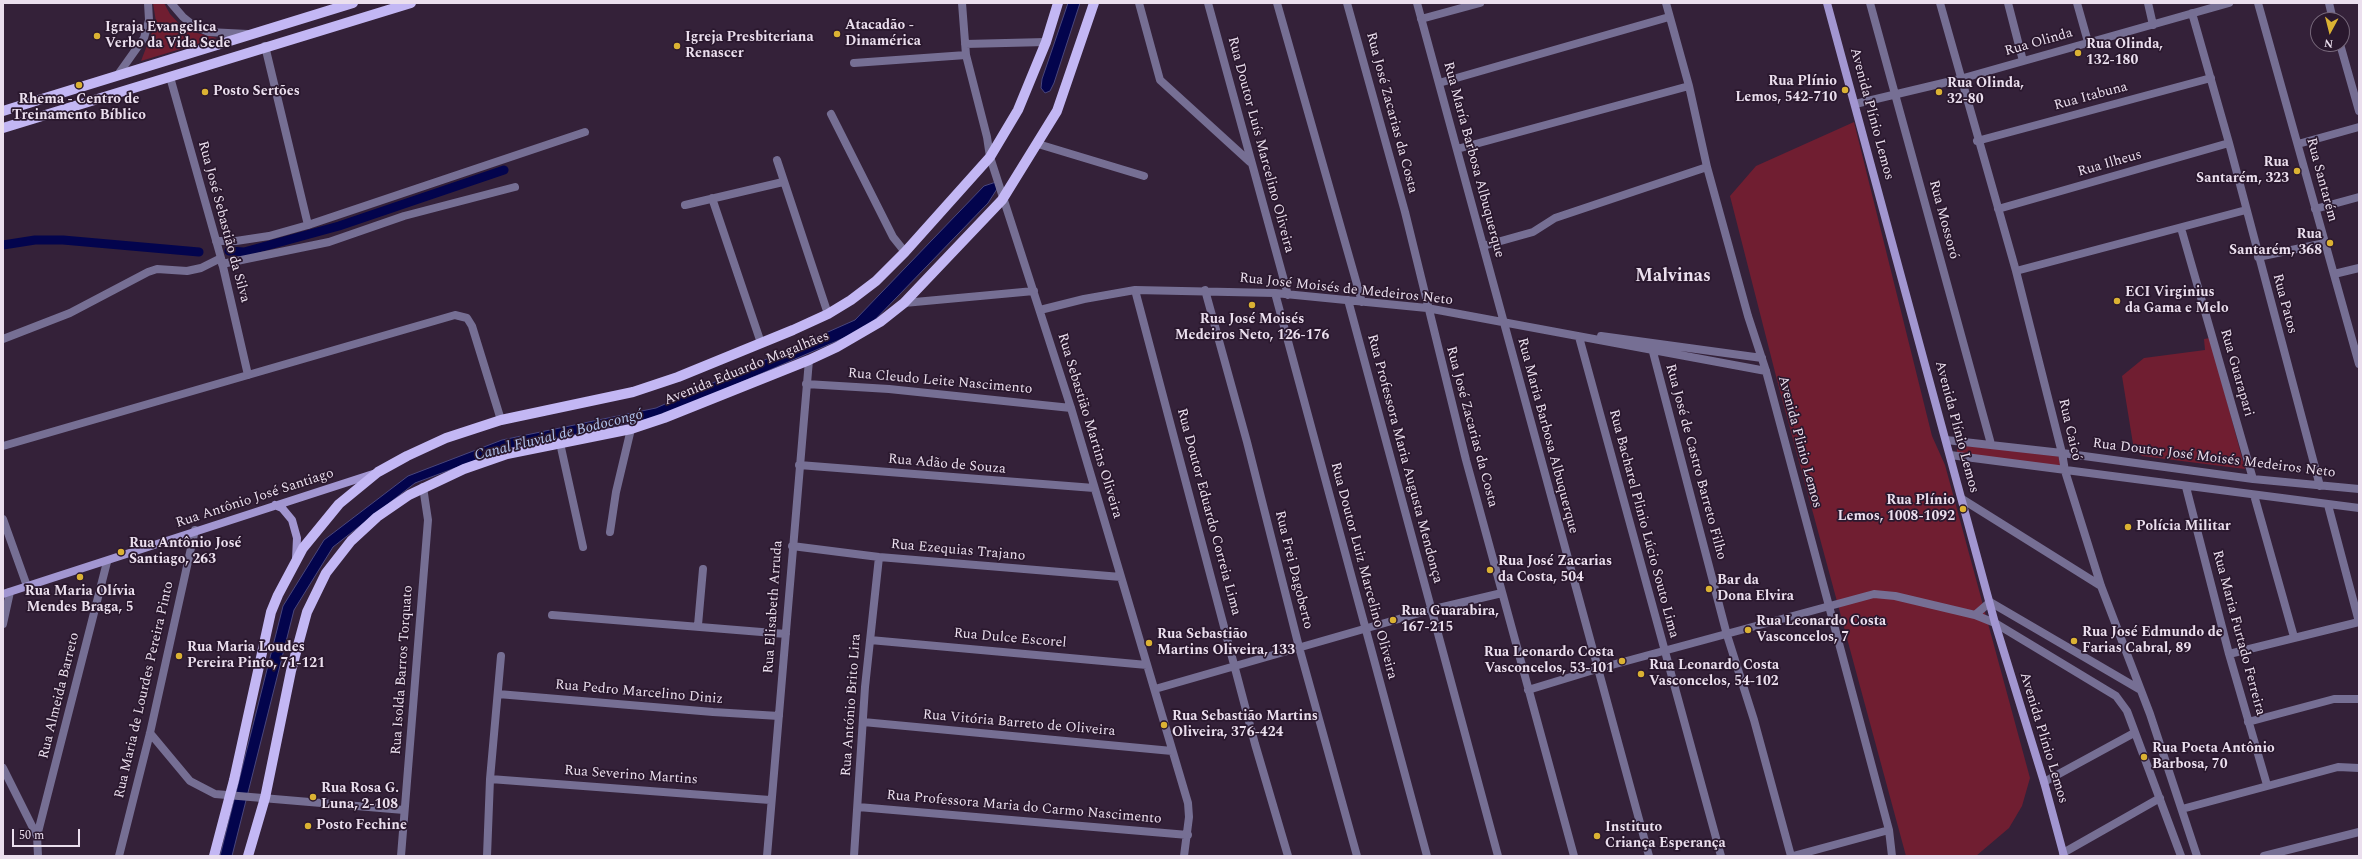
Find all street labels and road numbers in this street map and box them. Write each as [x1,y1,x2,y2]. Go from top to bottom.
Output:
street label: Rua Olinda [2003,25,2075,61]
street label: Rua José Zacarias da Costa [1361,31,1421,195]
street label: Rua Doutor Luís Marcelino Oliveira [1223,35,1297,255]
street label: Avenida Plínio Lemos [1845,46,1897,182]
street label: Rua María Barbosa Albuquerque [1439,60,1507,260]
street label: Rua Itabuna [2052,79,2130,115]
street label: Rua Santarém [2302,136,2340,224]
street label: Rua José Sebastião da Silva [193,139,253,305]
street label: Rua Ilheus [2076,147,2144,181]
street label: Rua Mossoró [1924,179,1962,261]
street label: Rua José Moisés de Medeiros Neto [1238,270,1454,310]
street label: Rua Patos [2268,272,2300,336]
street label: Rua Guarapari [2215,327,2257,419]
street label: Avenida Eduardo Magalhães [662,328,832,410]
street label: Rua Sebastião Martins Oliveira [1053,331,1125,521]
street label: Rua Professora Maria Augusta Mendonça [1363,333,1445,585]
street label: Rua Maria Barbosa Albuquerque [1513,336,1581,536]
street label: Rua José Zacarias da Costa [1441,345,1501,509]
street label: Avenida Plínio Lemos [1930,359,1982,495]
street label: Rua José de Castro Barreto Filho [1661,362,1729,562]
street label: Rua Cleudo Leite Nascimento [847,366,1033,398]
street label: Avenida Plinio Lemos [1773,374,1825,510]
street label: Rua Caicó [2054,397,2084,463]
street label: Rua Doutor Eduardo Correia Lima [1172,407,1244,617]
street label: Rua Bacharel Plinio Lúcio Souto Lima [1604,408,1682,640]
street label: Rua Doutor José Moisés Medeiros Neto [2092,436,2336,482]
street label: Rua Adão de Souza [887,451,1007,479]
street label: Rua Doutor Luiz Marcelino Oliveira [1326,461,1400,681]
street label: Rua Antônio José Santiago [174,466,336,532]
street label: Rua Frei Dagoberto [1270,509,1316,631]
street label: Rua Ezequias Trajano [890,537,1026,565]
street label: Rua Elisabeth Arruda [761,540,787,674]
street label: Rua Maria Furtado Ferreira [2208,549,2268,717]
street label: Rua Maria de Lourdes Pereira Pinto [112,580,178,800]
street label: Rua Isolda Barros Torquato [389,585,417,755]
street label: Rua Dulce Escorel [953,626,1067,652]
street label: Rua Almeida Barreto [36,631,84,761]
street label: Rua António Brito Lira [839,633,865,777]
street label: Avenida Plínio Lemos [2015,670,2071,806]
street label: Rua Pedro Marcelino Diniz [554,677,724,709]
street label: Rua Vitória Barreto de Oliveira [922,707,1116,741]
street label: Rua Severino Martins [564,763,698,789]
street label: Rua Professora Maria do Carmo Nascimento [886,788,1162,828]

